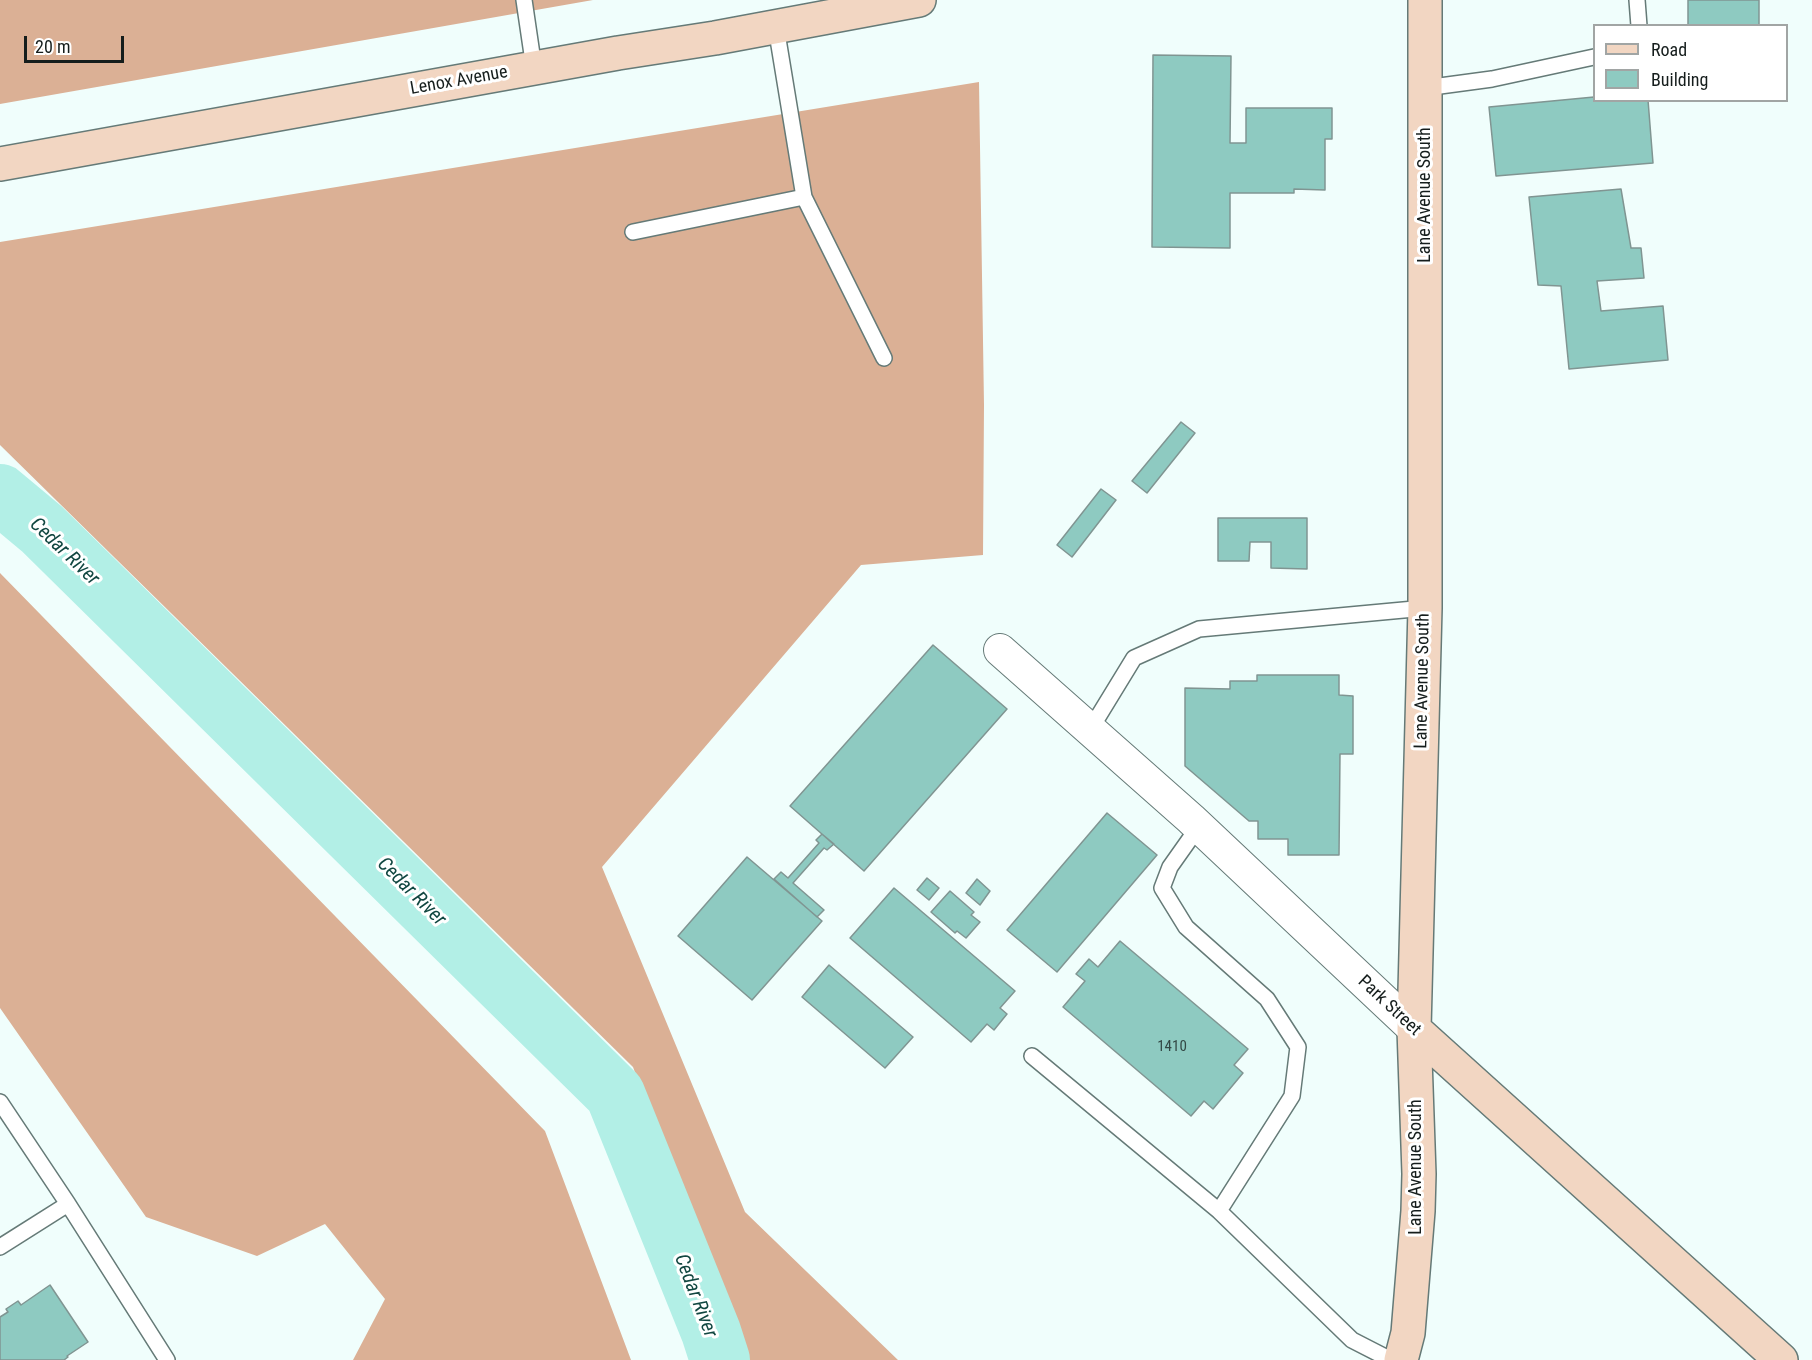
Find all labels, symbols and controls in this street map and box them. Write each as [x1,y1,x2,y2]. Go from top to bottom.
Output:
scale bar [27,24,128,62]
legend [1593,24,1788,102]
text: 20 m [35,36,70,57]
text: Road [1651,39,1687,60]
street label: Lenox Avenue [409,62,509,100]
text: Building [1651,69,1708,90]
street label: Lane Avenue South [1414,127,1436,263]
water label: Cedar River [24,513,104,591]
street label: Lane Avenue South [1411,613,1435,749]
water label: Cedar River [372,853,450,931]
street label: Park Street [1353,971,1425,1041]
house number: 1410 [1157,1038,1187,1056]
street label: Lane Avenue South [1405,1099,1427,1235]
water label: Cedar River [668,1251,722,1341]

